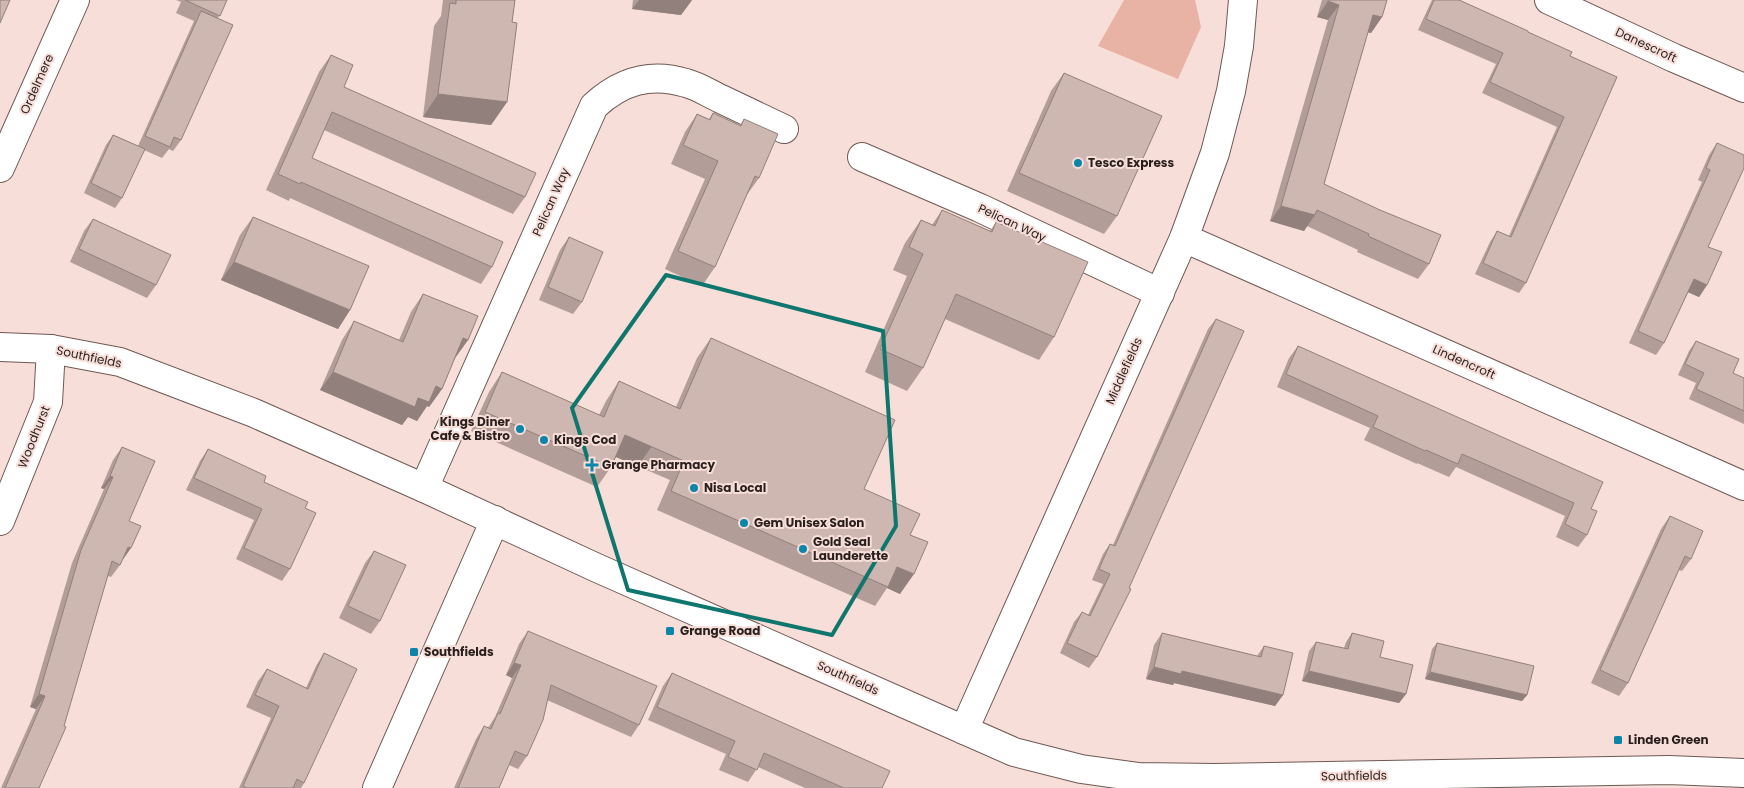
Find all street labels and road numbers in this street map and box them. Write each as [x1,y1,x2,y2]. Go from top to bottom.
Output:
street label: Danescroft [1613,23,1680,66]
street label: Ordelmere [16,51,57,117]
street label: Pelican Way [528,165,573,239]
street label: Pelican Way [975,199,1049,246]
street label: Middlefields [1101,335,1146,407]
street label: Lindencroft [1430,340,1498,383]
street label: Southfields [55,341,123,372]
street label: Woodhurst [13,403,54,470]
street label: Southfields [815,656,882,699]
street label: Southfields [1321,766,1387,785]

